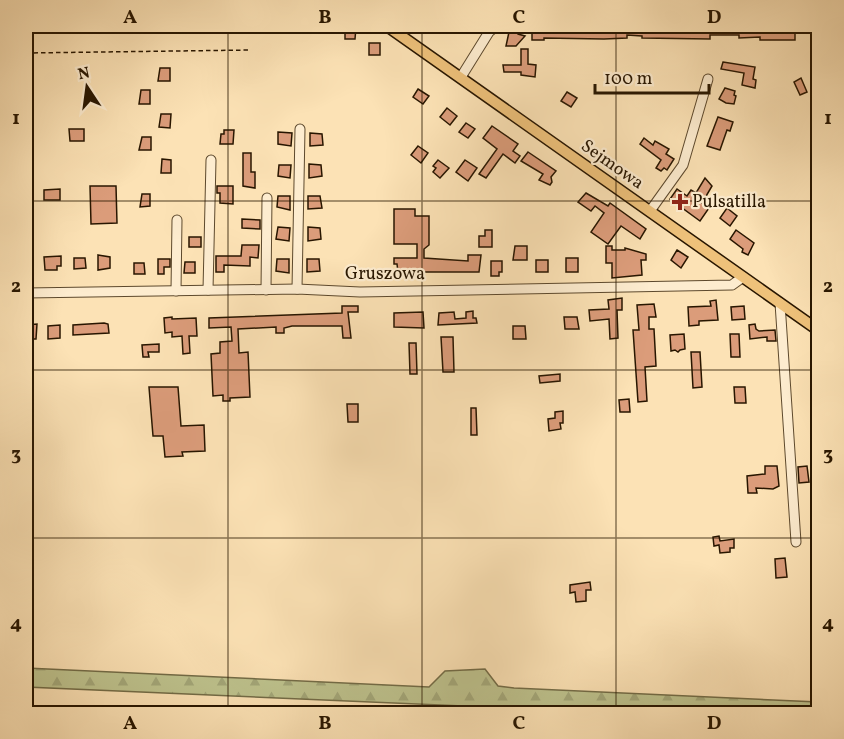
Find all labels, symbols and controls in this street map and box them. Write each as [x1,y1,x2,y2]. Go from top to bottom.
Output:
text: A [123,4,137,32]
text: B [318,4,332,32]
text: C [513,4,526,32]
text: D [707,4,721,32]
north arrow [57,57,117,117]
scale bar [595,57,709,95]
text: N [76,62,93,86]
text: 100 m [604,67,653,92]
text: 1 [12,105,20,133]
text: 1 [824,105,832,133]
street label: Sejmowa [575,134,649,196]
place label: Pulsatilla [692,190,766,215]
marker: Pulsatilla [673,195,687,209]
street label: Gruszowa [345,262,425,287]
text: 2 [11,273,21,301]
text: 2 [823,273,833,301]
text: 3 [11,441,21,469]
text: 3 [823,441,833,469]
text: 4 [10,610,22,638]
text: 4 [822,610,834,638]
text: A [123,710,137,738]
text: B [318,710,332,738]
text: C [513,710,526,738]
text: D [707,710,721,738]

